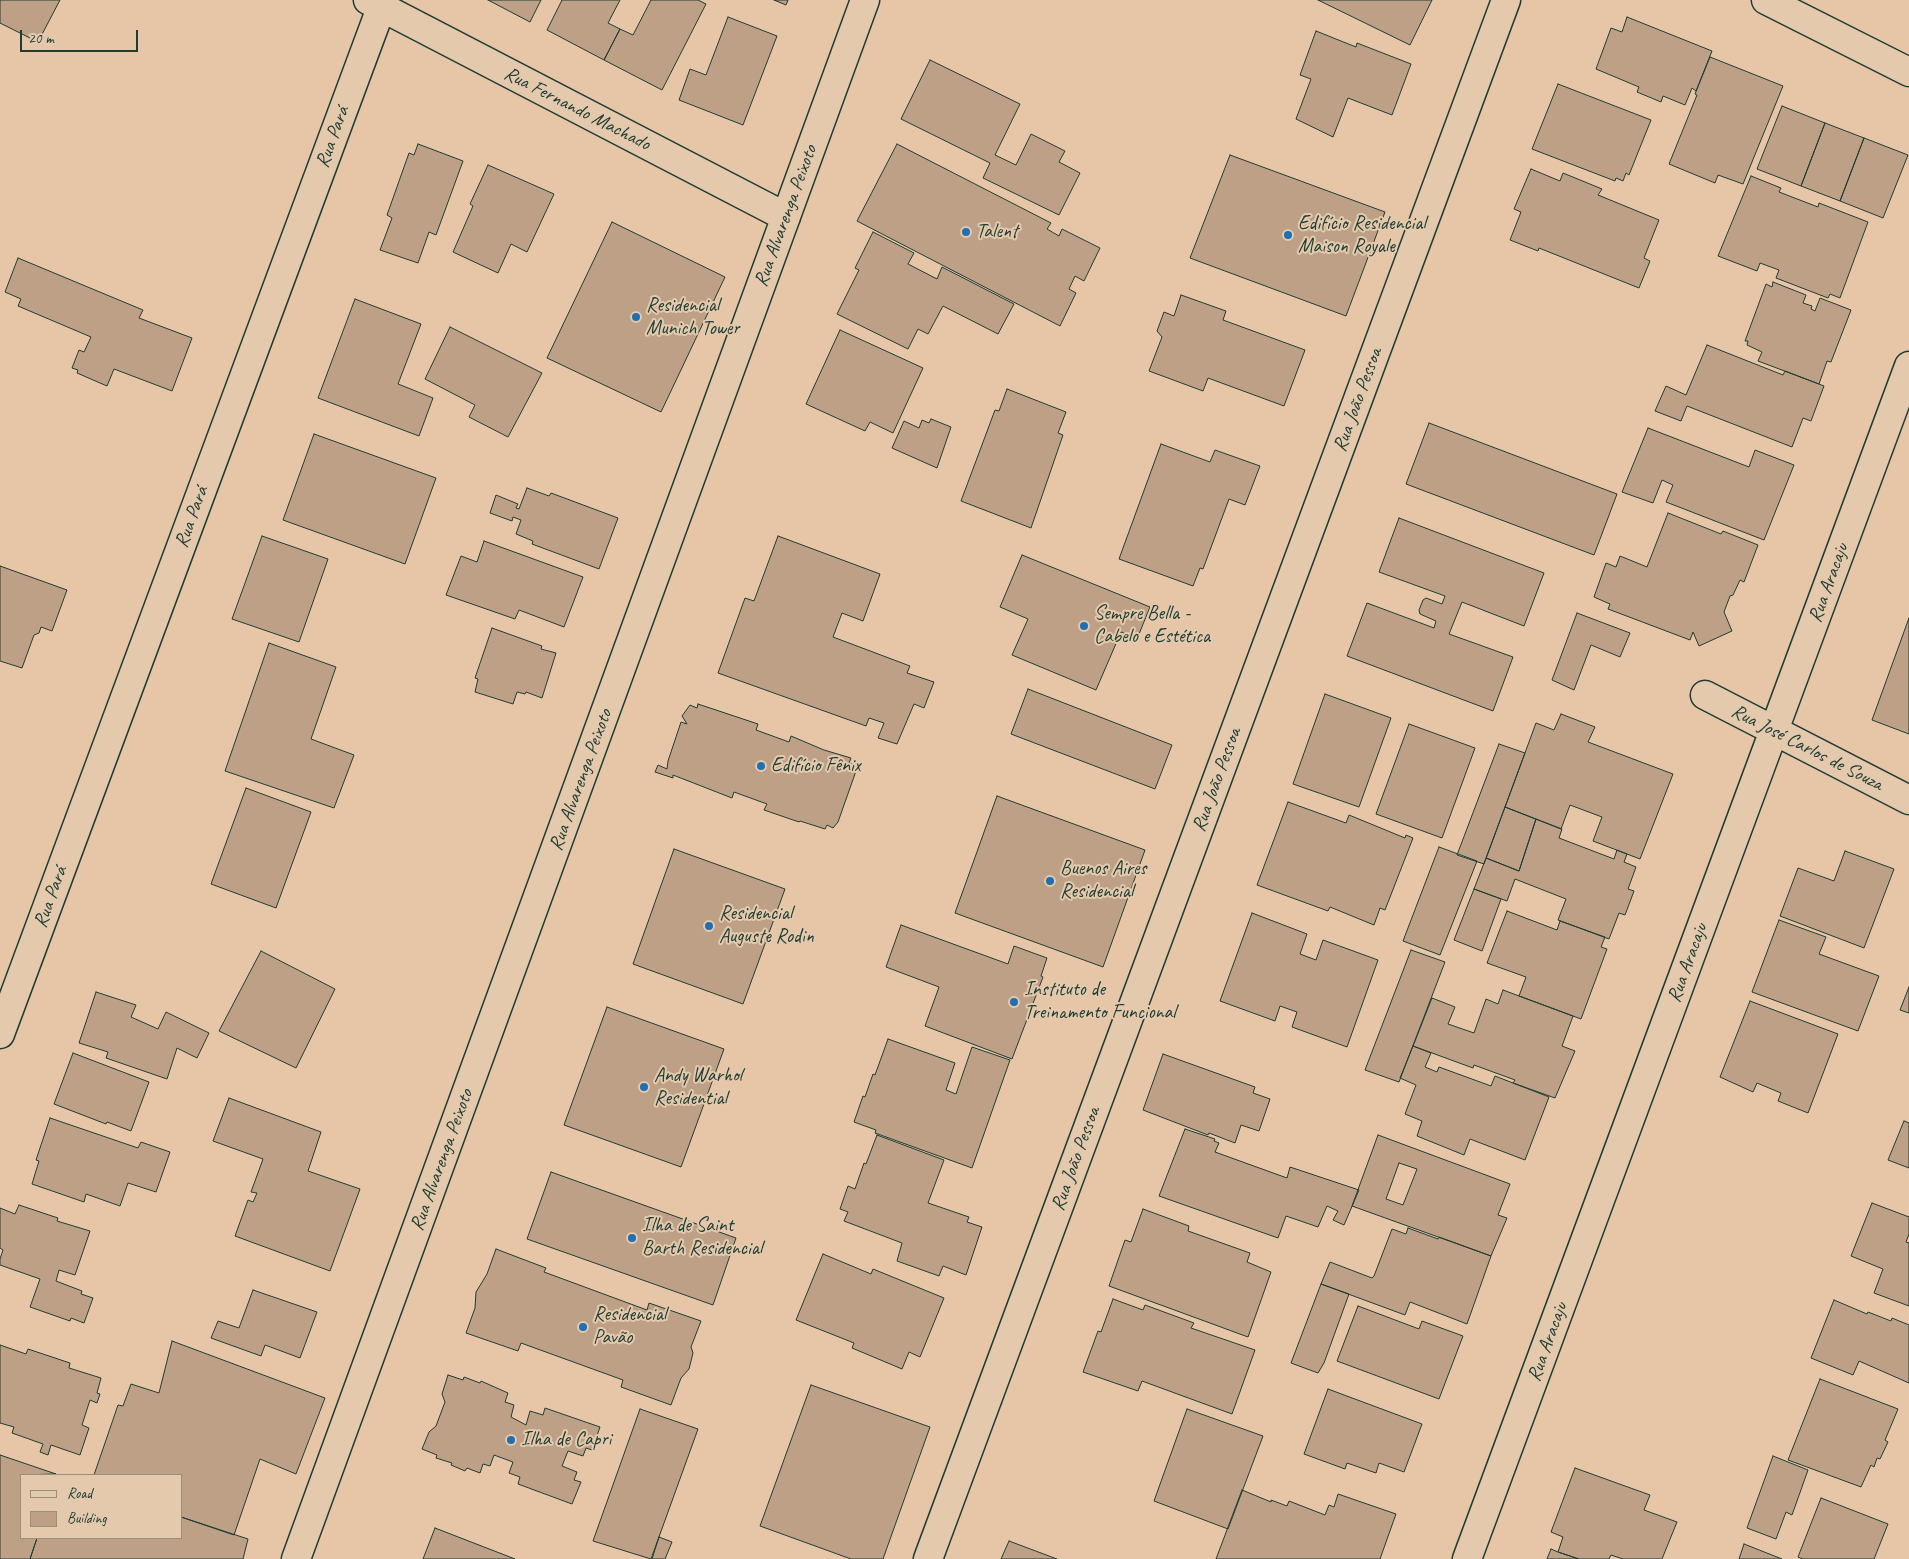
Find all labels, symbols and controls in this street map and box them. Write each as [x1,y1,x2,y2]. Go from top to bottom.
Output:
scale bar [22,20,140,52]
text: 20 m [28,29,54,48]
street label: Rua Fernando Machado [500,62,654,156]
street label: Rua Pará [311,103,355,171]
street label: Rua Alvarenga Peixoto [749,142,823,290]
place label: Edifício Residencial Maison Royale [1298,212,1426,259]
place label: Talent [976,220,1018,244]
marker: Talent [960,226,972,238]
marker: Edifício Residencial Maison Royale [1282,229,1294,241]
place label: Residencial Munich Tower [646,294,740,341]
marker: Residencial Munich Tower [630,311,642,323]
street label: Rua João Pessoa [1328,345,1388,455]
street label: Rua Pará [170,483,214,551]
street label: Rua Aracaju [1804,540,1854,626]
place label: Sempre Bella - Cabelo e Estética [1094,602,1210,649]
marker: Sempre Bella - Cabelo e Estética [1078,620,1090,632]
street label: Rua José Carlos de Souza [1727,699,1887,797]
street label: Rua Alvarenga Peixoto [544,706,618,854]
street label: Rua João Pessoa [1187,725,1247,835]
place label: Edifício Fênix [771,754,861,778]
marker: Edifício Fênix [755,760,767,772]
place label: Buenos Aires Residencial [1060,857,1146,904]
street label: Rua Pará [29,863,73,931]
marker: Buenos Aires Residencial [1044,875,1056,887]
place label: Residencial Auguste Rodin [719,902,814,949]
marker: Residencial Auguste Rodin [703,920,715,932]
street label: Rua Aracaju [1663,920,1713,1006]
place label: Instituto de Treinamento Funcional [1024,978,1176,1025]
marker: Instituto de Treinamento Funcional [1008,996,1020,1008]
place label: Andy Warhol Residential [654,1064,742,1111]
marker: Andy Warhol Residential [638,1081,650,1093]
street label: Rua Alvarenga Peixoto [405,1086,479,1234]
street label: Rua João Pessoa [1046,1104,1106,1214]
place label: Ilha de Saint Barth Residencial [642,1214,762,1261]
marker: Ilha de Saint Barth Residencial [626,1232,638,1244]
street label: Rua Aracaju [1523,1299,1573,1385]
place label: Residencial Pavão [593,1303,666,1350]
marker: Residencial Pavão [577,1321,589,1333]
place label: Ilha de Capri [521,1428,611,1452]
marker: Ilha de Capri [505,1434,517,1446]
legend [20,1474,182,1539]
text: Road [67,1484,92,1503]
text: Building [67,1509,106,1528]

